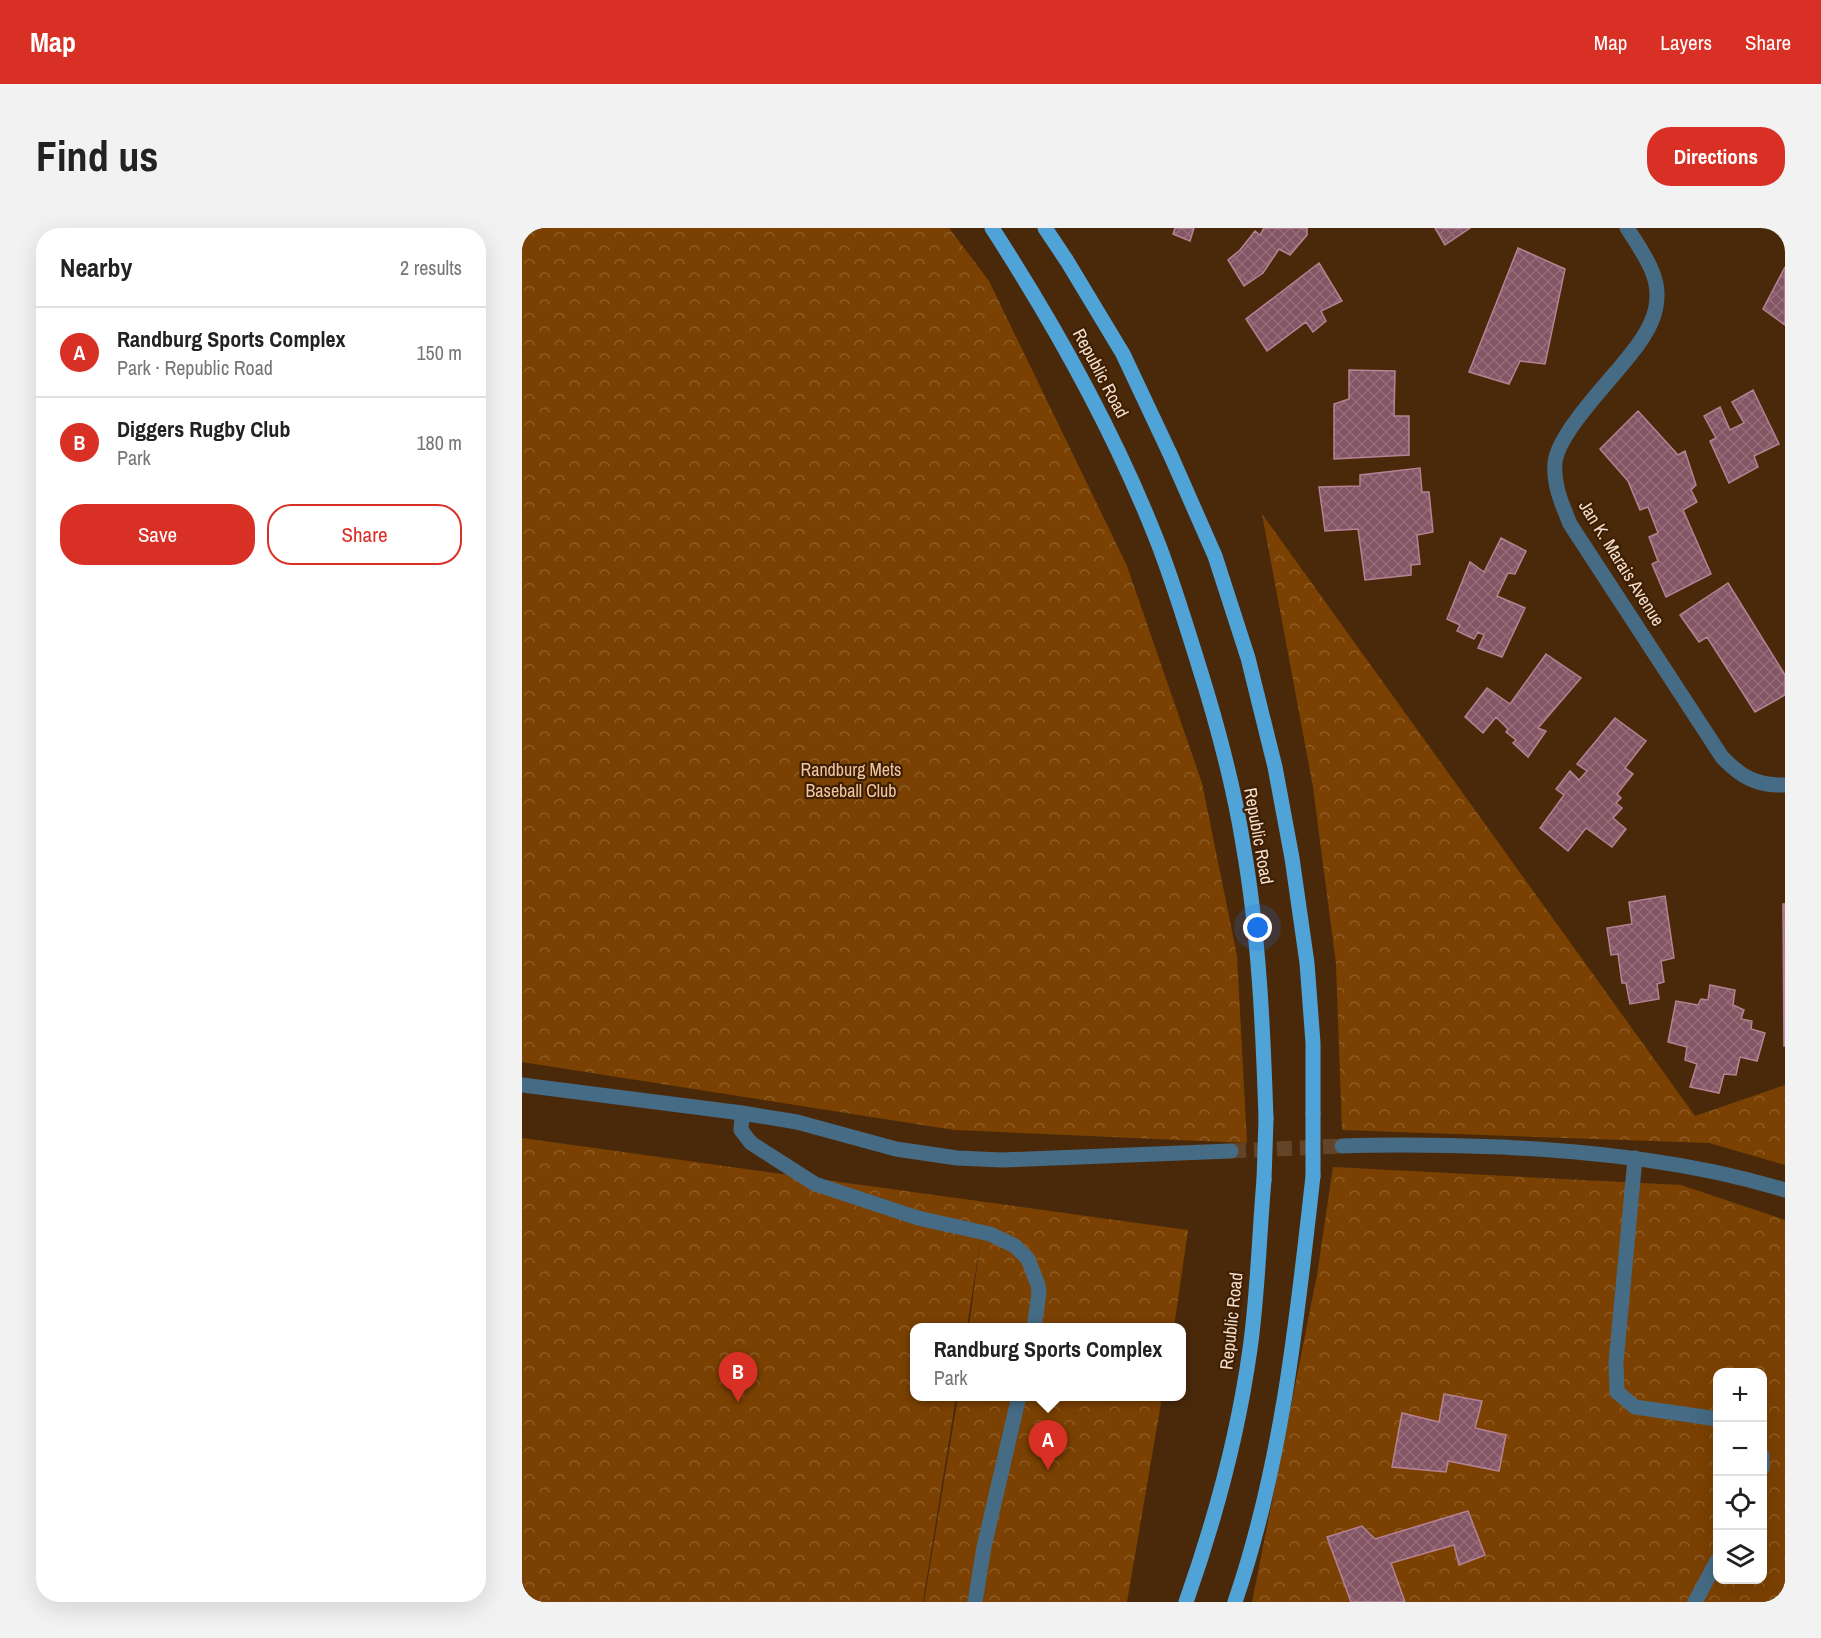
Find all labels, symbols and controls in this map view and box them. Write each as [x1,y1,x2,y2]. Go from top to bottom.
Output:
text: Map [30,23,76,61]
text: Map [1594,28,1627,57]
text: Layers [1660,28,1712,57]
text: Share [1745,28,1791,57]
button: Directions [1647,127,1785,186]
text: Find us [36,128,158,184]
text: Nearby [60,250,132,285]
text: 2 results [400,254,462,281]
text: Randburg Sports Complex [117,324,346,354]
street label: Republic Road [1067,324,1135,422]
text: A [74,339,85,366]
text: 150 m [416,339,462,366]
text: Park · Republic Road [117,354,273,381]
text: Diggers Rugby Club [117,414,290,444]
text: B [74,429,85,456]
text: 180 m [416,429,462,456]
text: Park [117,444,151,471]
street label: Jan K. Marais Avenue [1573,495,1671,631]
button: Save [60,504,255,565]
button: Share [267,504,462,565]
park label: Randburg Mets Baseball Club [801,757,901,803]
street label: Republic Road [1238,786,1280,886]
your location [1243,913,1272,942]
street label: Republic Road [1213,1271,1249,1371]
popup [910,1323,1186,1401]
text: Randburg Sports Complex [934,1334,1162,1364]
pin: B [718,1352,758,1402]
text: Park [934,1364,967,1391]
map controls [1713,1368,1767,1584]
button: + [1713,1368,1767,1422]
pin: A [1028,1420,1068,1470]
button: − [1713,1422,1767,1476]
button: locate [1713,1476,1767,1530]
button: layers [1713,1530,1767,1584]

